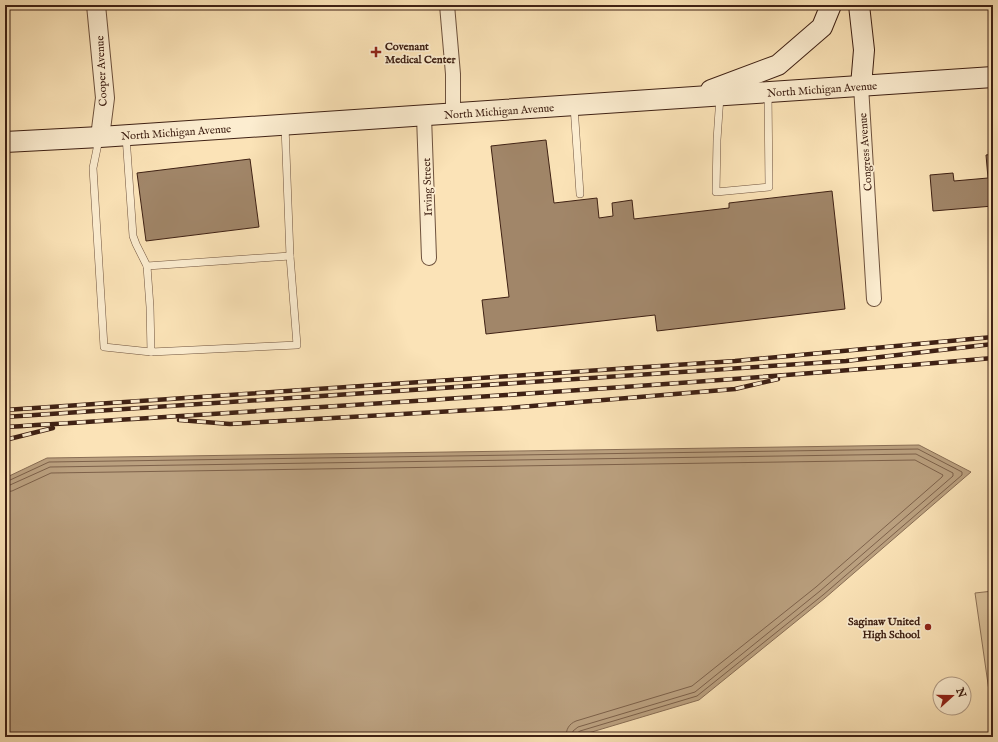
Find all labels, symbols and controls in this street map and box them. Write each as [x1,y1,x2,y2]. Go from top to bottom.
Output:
street label: Cooper Avenue [93,35,111,107]
place label: Covenant Medical Center [385,40,457,67]
marker: Covenant Medical Center [370,46,382,58]
street label: North Michigan Avenue [766,79,878,101]
street label: North Michigan Avenue [443,101,555,123]
street label: Congress Avenue [856,112,876,192]
street label: North Michigan Avenue [120,122,232,144]
street label: Irving Street [420,157,436,216]
place label: Saginaw United High School [848,615,921,642]
marker: Saginaw United High School [923,622,933,632]
north arrow [932,676,972,716]
text: N [952,685,969,700]

